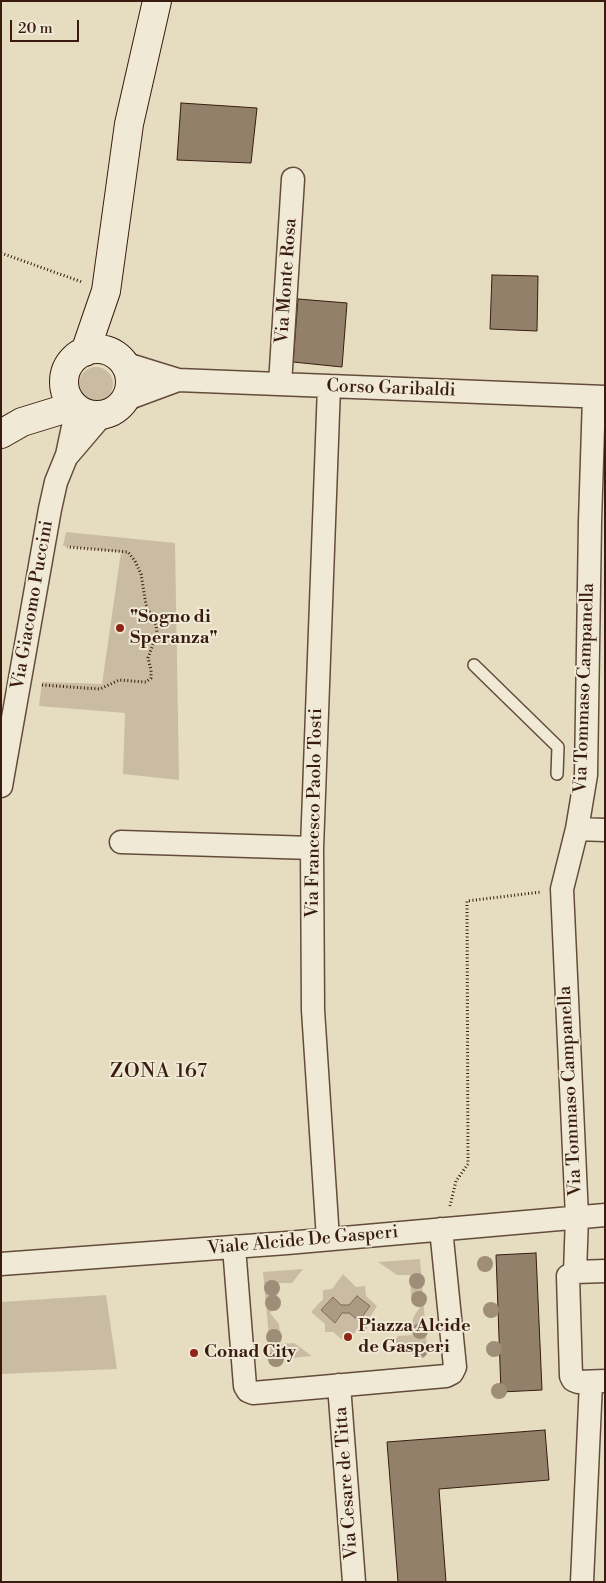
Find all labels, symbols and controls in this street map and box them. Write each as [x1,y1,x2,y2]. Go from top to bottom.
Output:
scale bar [12,10,81,42]
text: 20 m [18,19,53,38]
street label: Via Monte Rosa [272,218,302,344]
street label: Corso Garibaldi [326,376,456,402]
street label: Via Giacomo Puccini [7,519,59,691]
street label: Via Tommaso Campanella [571,583,599,793]
place label: "Sogno di Speranza" [130,607,217,650]
marker: "Sogno di Speranza" [114,622,126,634]
street label: Via Francesco Paolo Tosti [302,708,328,918]
street label: Via Tommaso Campanella [555,985,587,1197]
district label: ZONA 167 [109,1060,209,1084]
street label: Viale Alcide De Gasperi [207,1222,399,1260]
place label: Piazza Alcide de Gasperi [358,1316,471,1358]
marker: Piazza Alcide de Gasperi [342,1331,354,1343]
place label: Conad City [204,1342,296,1364]
marker: Conad City [188,1347,200,1359]
street label: Via Cesare de Titta [331,1406,363,1560]

